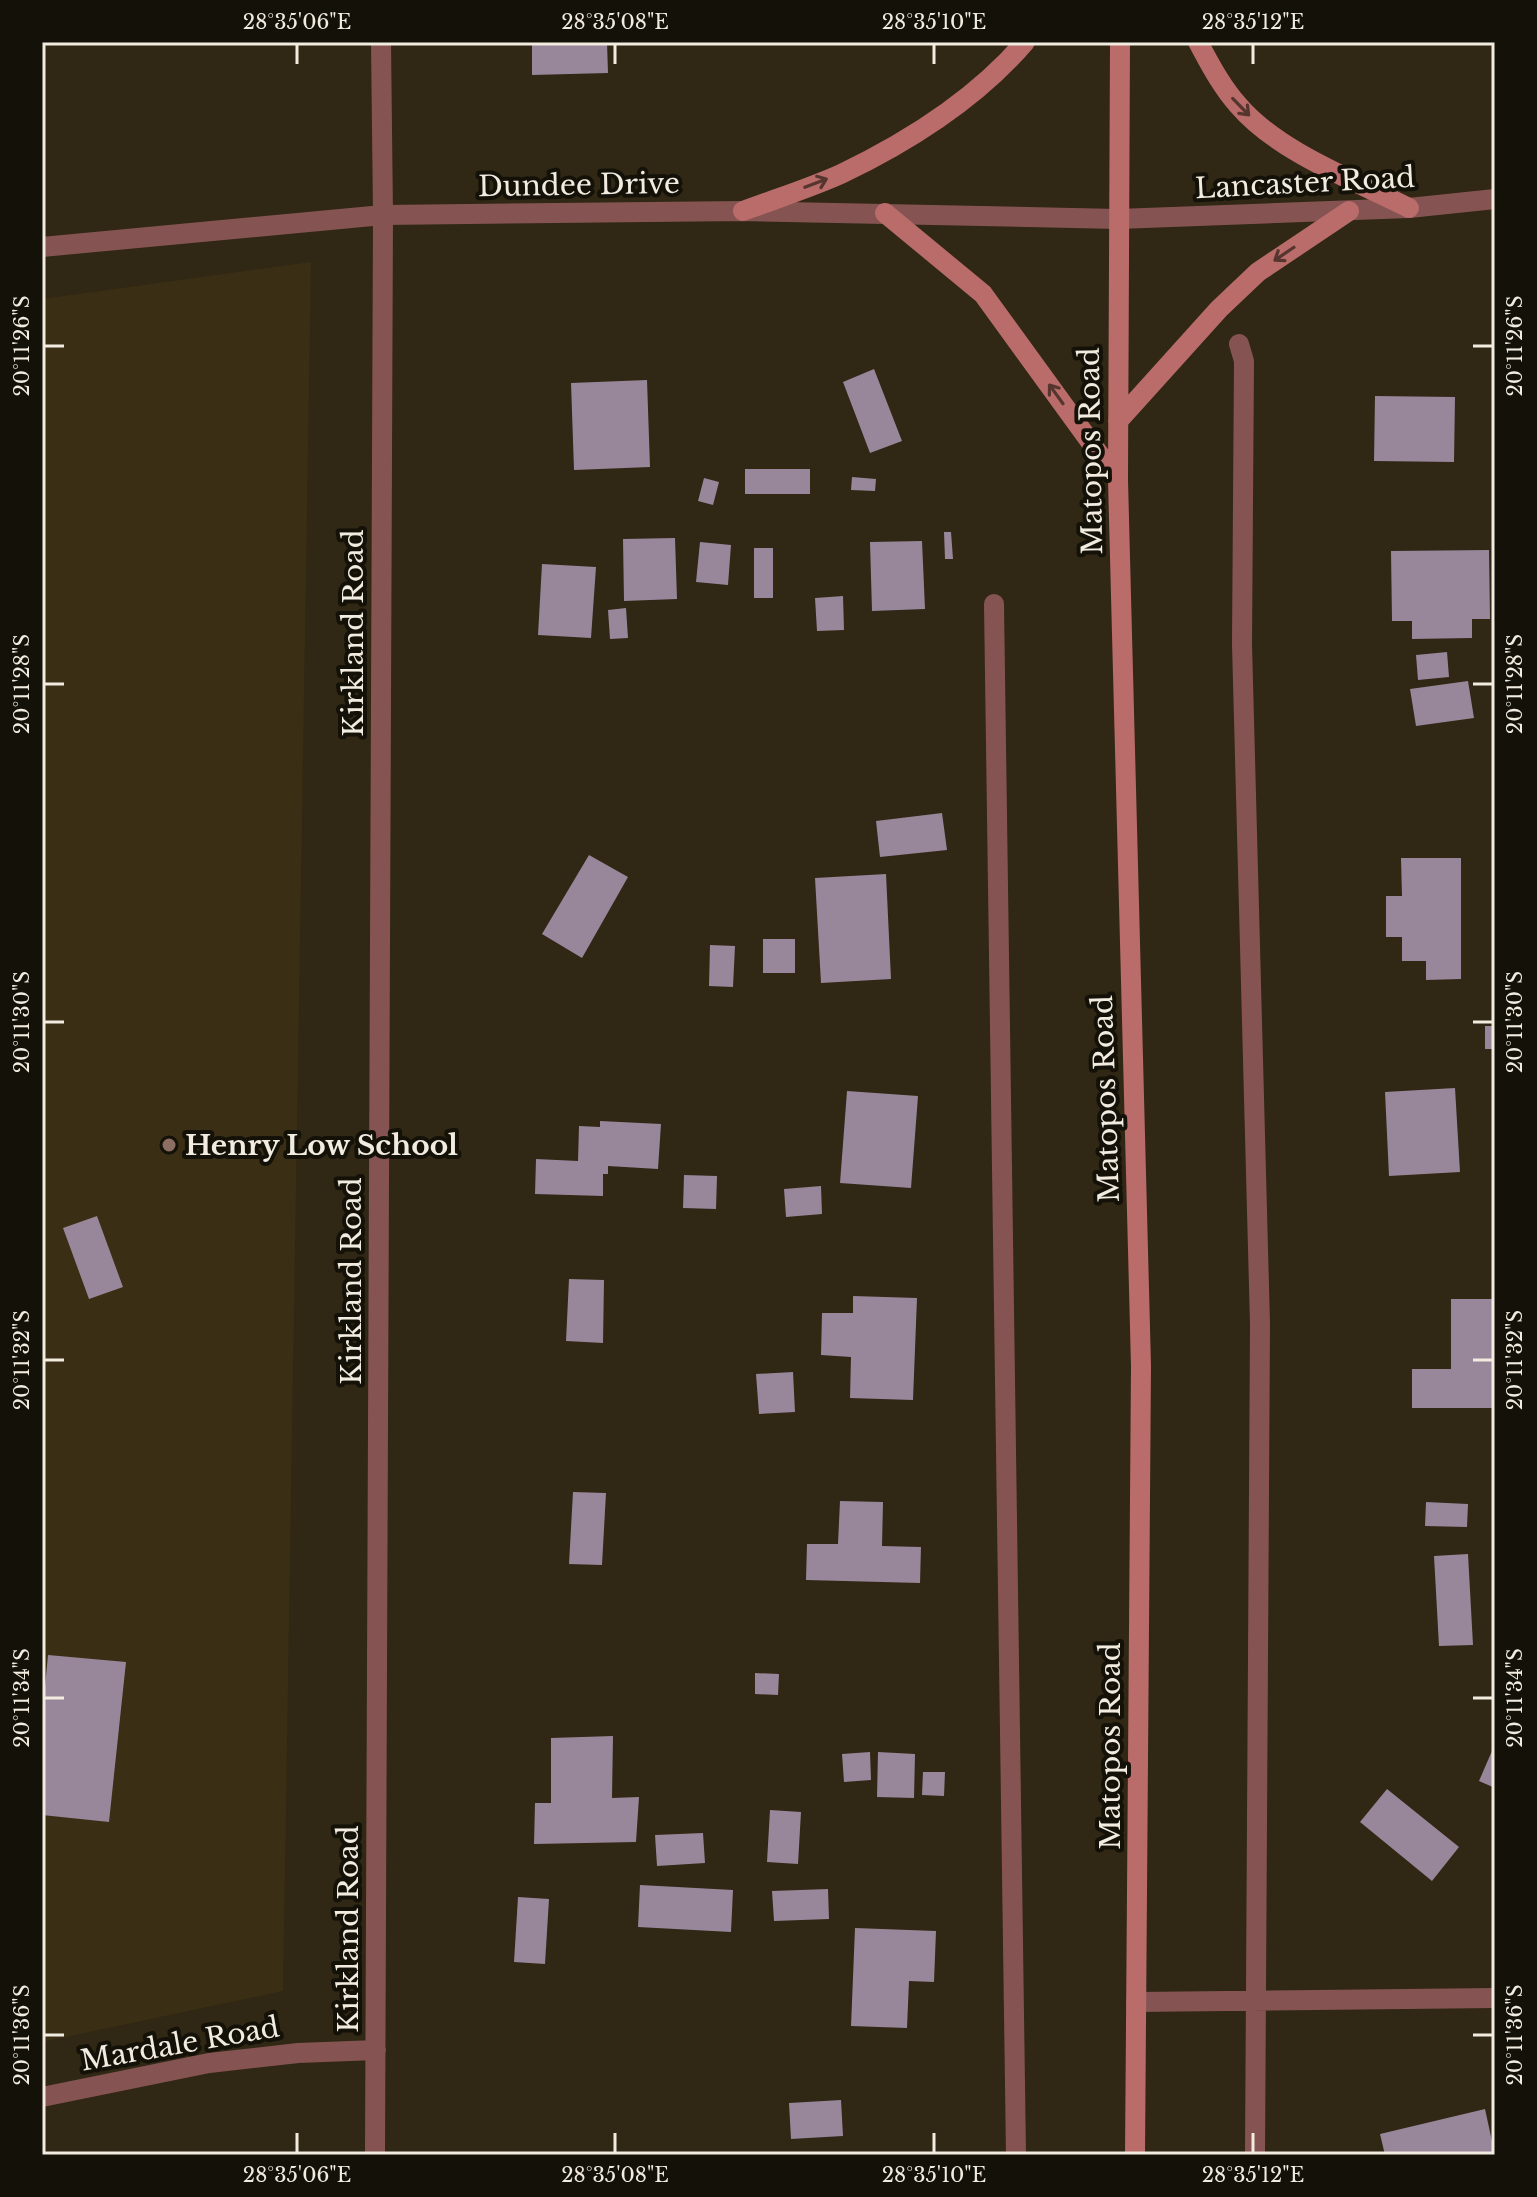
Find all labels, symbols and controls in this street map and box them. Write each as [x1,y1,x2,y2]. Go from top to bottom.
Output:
text: 28°35'06"E [243,10,351,34]
text: 28°35'08"E [561,10,669,34]
text: 28°35'10"E [882,10,986,34]
text: 28°35'12"E [1202,10,1304,34]
one-way arrow [1231,97,1250,117]
street label: Lancaster Road [1194,160,1416,206]
street label: Dundee Drive [478,166,680,204]
one-way arrow [803,175,828,189]
one-way arrow [1274,246,1296,262]
text: 20°11'26"S [10,295,34,397]
text: 20°11'26"S [1503,295,1527,397]
street label: Matopos Road [1072,347,1110,555]
one-way arrow [1048,383,1064,405]
street label: Kirkland Road [336,529,371,737]
text: 20°11'28"S [10,634,34,734]
text: 20°11'28"S [1503,634,1527,734]
text: 20°11'30"S [10,971,34,1073]
text: 20°11'30"S [1503,971,1527,1073]
street label: Matopos Road [1085,995,1127,1203]
place label: Henry Low School [185,1128,458,1163]
marker: Henry Low School [160,1136,178,1154]
street label: Kirkland Road [334,1177,369,1385]
text: 20°11'32"S [10,1310,34,1410]
text: 20°11'32"S [1503,1310,1527,1410]
street label: Matopos Road [1093,1642,1128,1850]
text: 20°11'34"S [10,1648,34,1748]
text: 20°11'34"S [1503,1648,1527,1748]
street label: Kirkland Road [331,1825,366,2033]
text: 20°11'36"S [10,1984,34,2086]
text: 20°11'36"S [1503,1984,1527,2086]
street label: Mardale Road [78,2009,282,2079]
text: 28°35'06"E [243,2163,351,2187]
text: 28°35'08"E [561,2163,669,2187]
text: 28°35'10"E [882,2163,986,2187]
text: 28°35'12"E [1202,2163,1304,2187]

